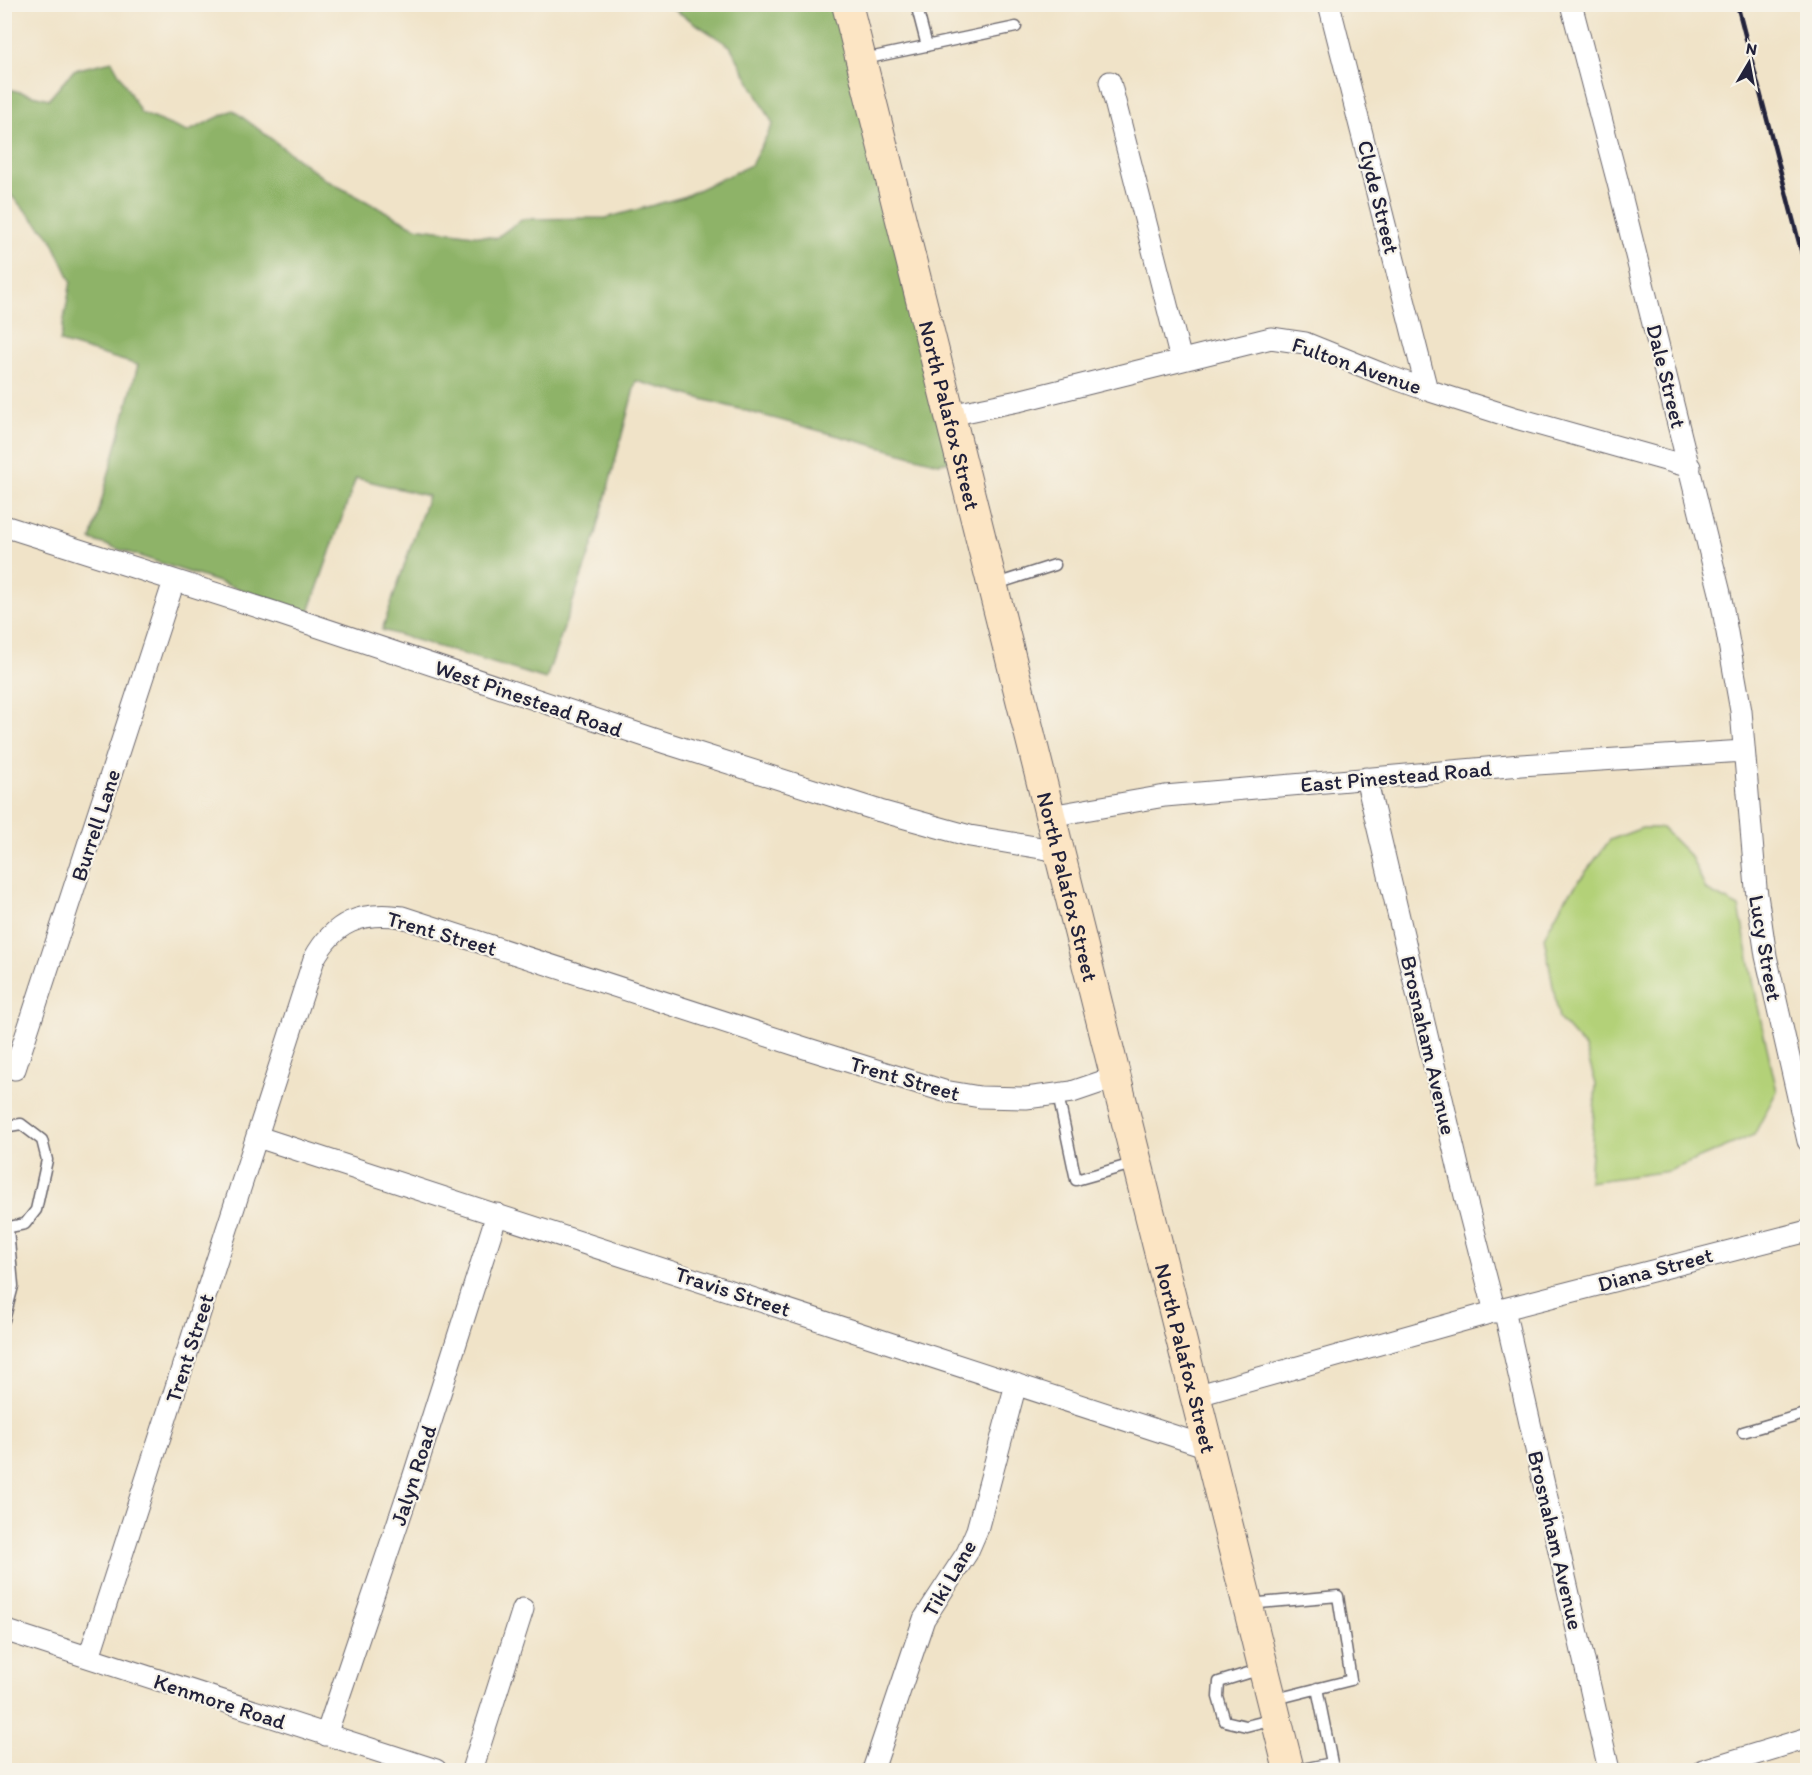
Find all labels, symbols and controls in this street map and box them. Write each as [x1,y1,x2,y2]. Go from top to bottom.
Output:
north arrow [1719,33,1779,93]
text: N [1745,38,1758,59]
street label: Clyde Street [1351,137,1406,257]
street label: North Palafox Street [913,318,986,513]
street label: Dale Street [1641,321,1692,431]
street label: Fulton Avenue [1289,331,1425,400]
street label: West Pinestead Road [431,654,626,743]
street label: East Pinestead Road [1299,755,1493,798]
street label: Burrell Lane [65,766,126,884]
street label: North Palafox Street [1031,789,1104,985]
street label: Lucy Street [1743,893,1788,1003]
street label: Trent Street [384,905,500,962]
street label: Brosnaham Avenue [1395,953,1462,1137]
street label: Trent Street [847,1050,963,1107]
street label: Diana Street [1594,1241,1716,1298]
street label: Travis Street [672,1260,794,1323]
street label: North Palafox Street [1149,1261,1222,1456]
street label: Trent Street [159,1290,220,1406]
street label: Jalyn Road [385,1421,442,1529]
street label: Brosnaham Avenue [1522,1448,1589,1632]
street label: Tiki Lane [917,1535,982,1622]
street label: Kenmore Road [150,1667,289,1736]

